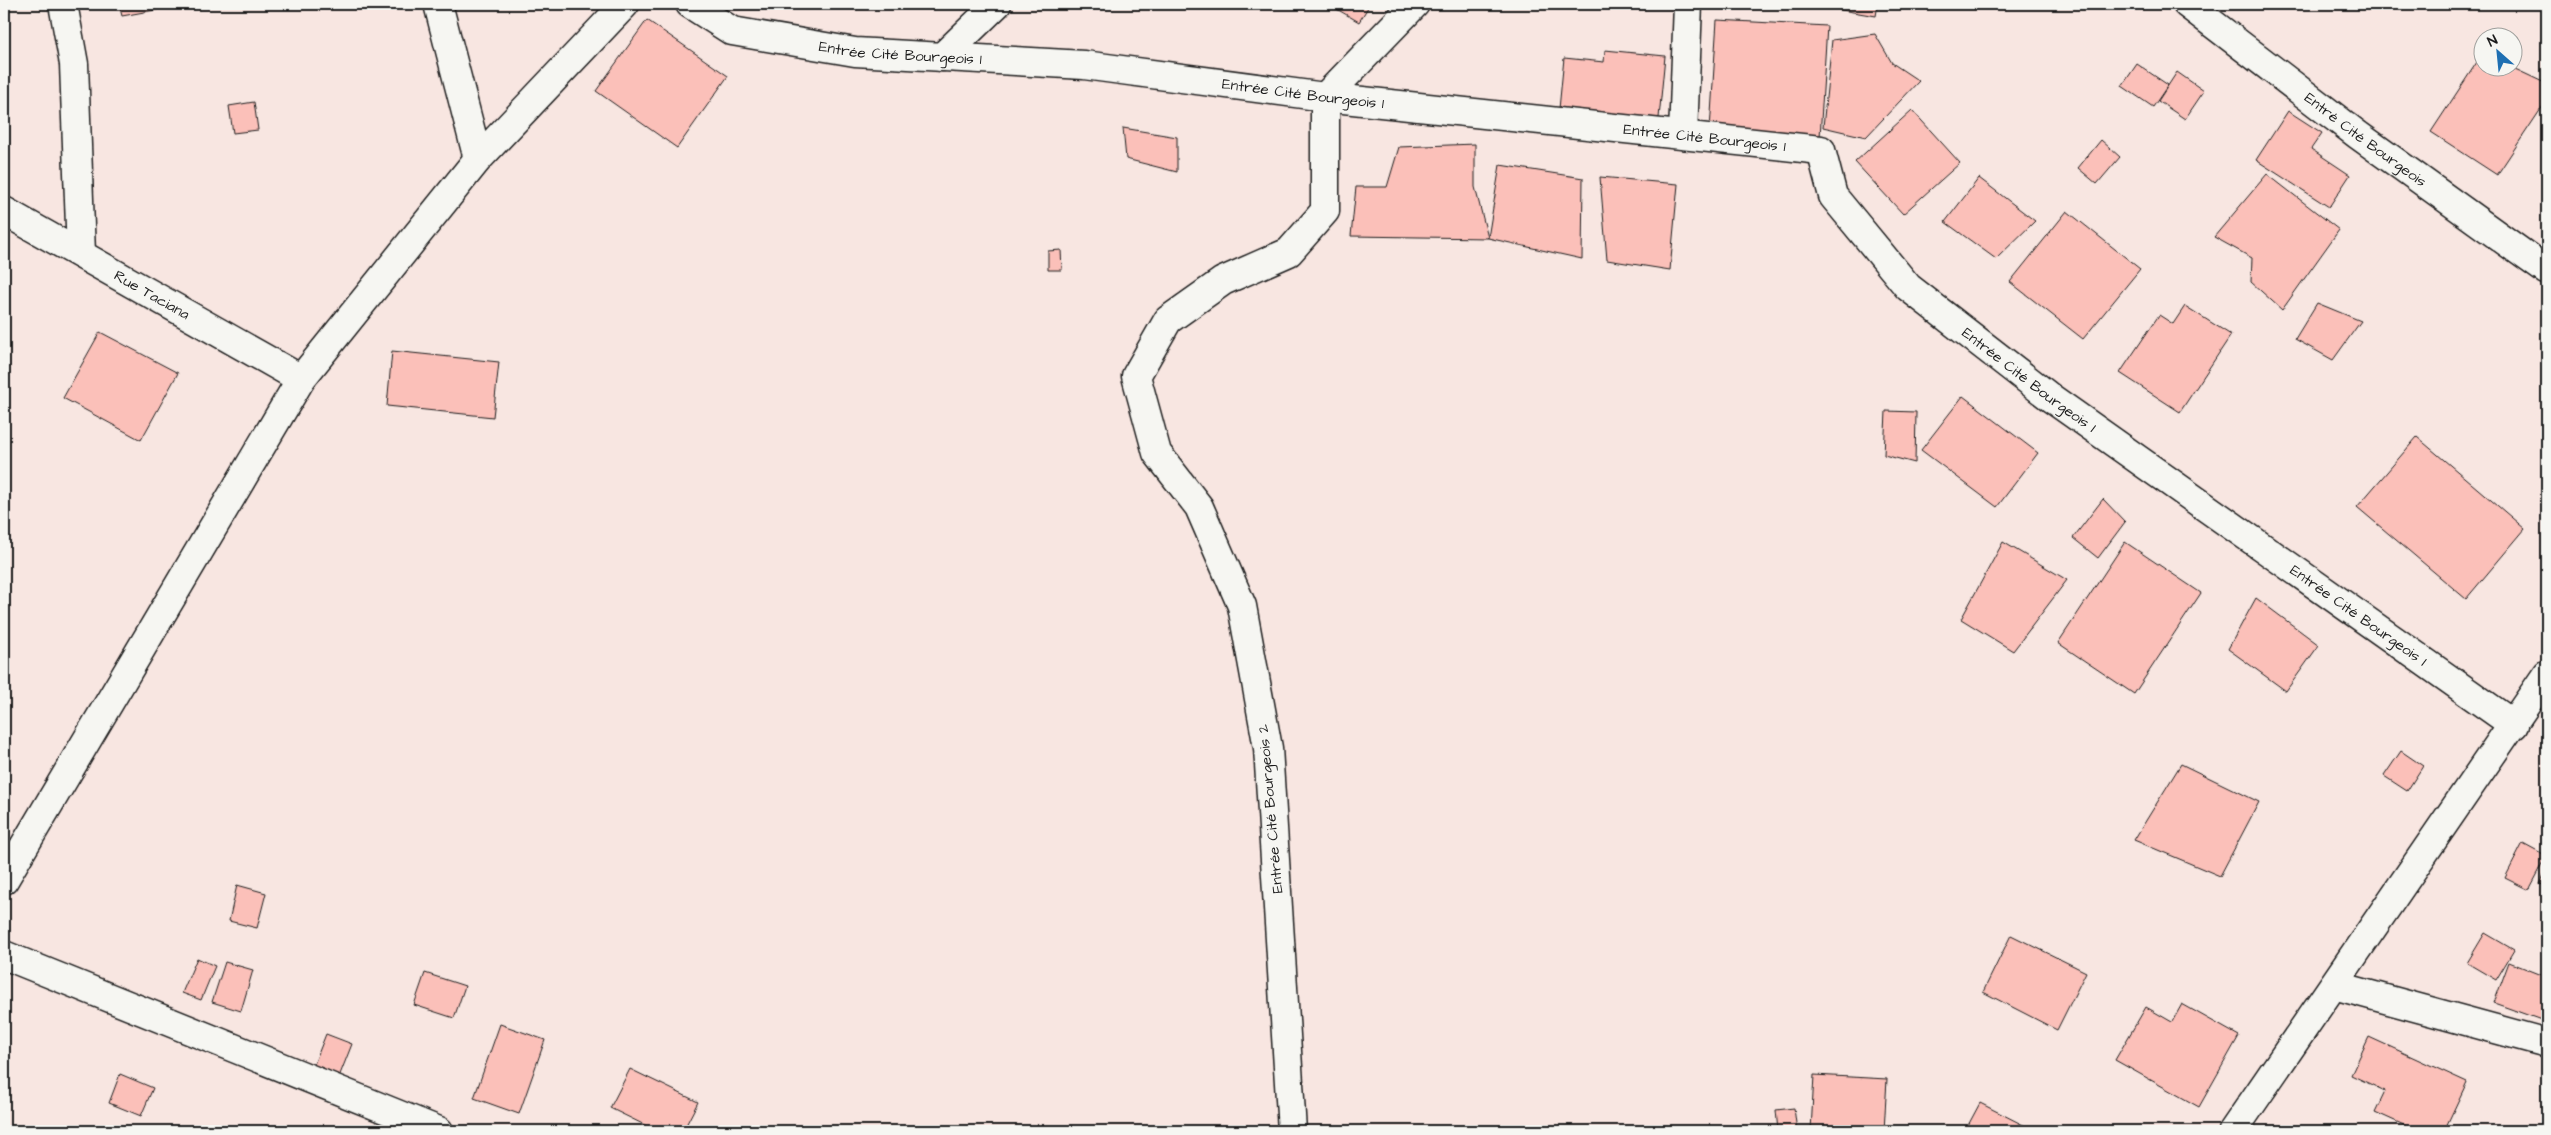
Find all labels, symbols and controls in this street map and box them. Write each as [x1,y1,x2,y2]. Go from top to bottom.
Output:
north arrow [2474,28,2524,78]
text: N [2484,30,2501,52]
street label: Entrée Cité Bourgeois 1 [817,36,982,70]
street label: Entrée Cité Bourgeois 1 [1221,73,1385,114]
street label: Entré Cité Bourgeois [2300,88,2431,192]
street label: Entrée Cité Bourgeois 1 [1622,119,1787,157]
street label: Rue Taciana [110,265,194,325]
street label: Entrée Cité Bourgeois 1 [1957,323,2100,438]
street label: Entrée Cité Bourgeois 1 [2286,560,2431,671]
street label: Entrée Cité Bourgeois 2 [1253,723,1289,894]

